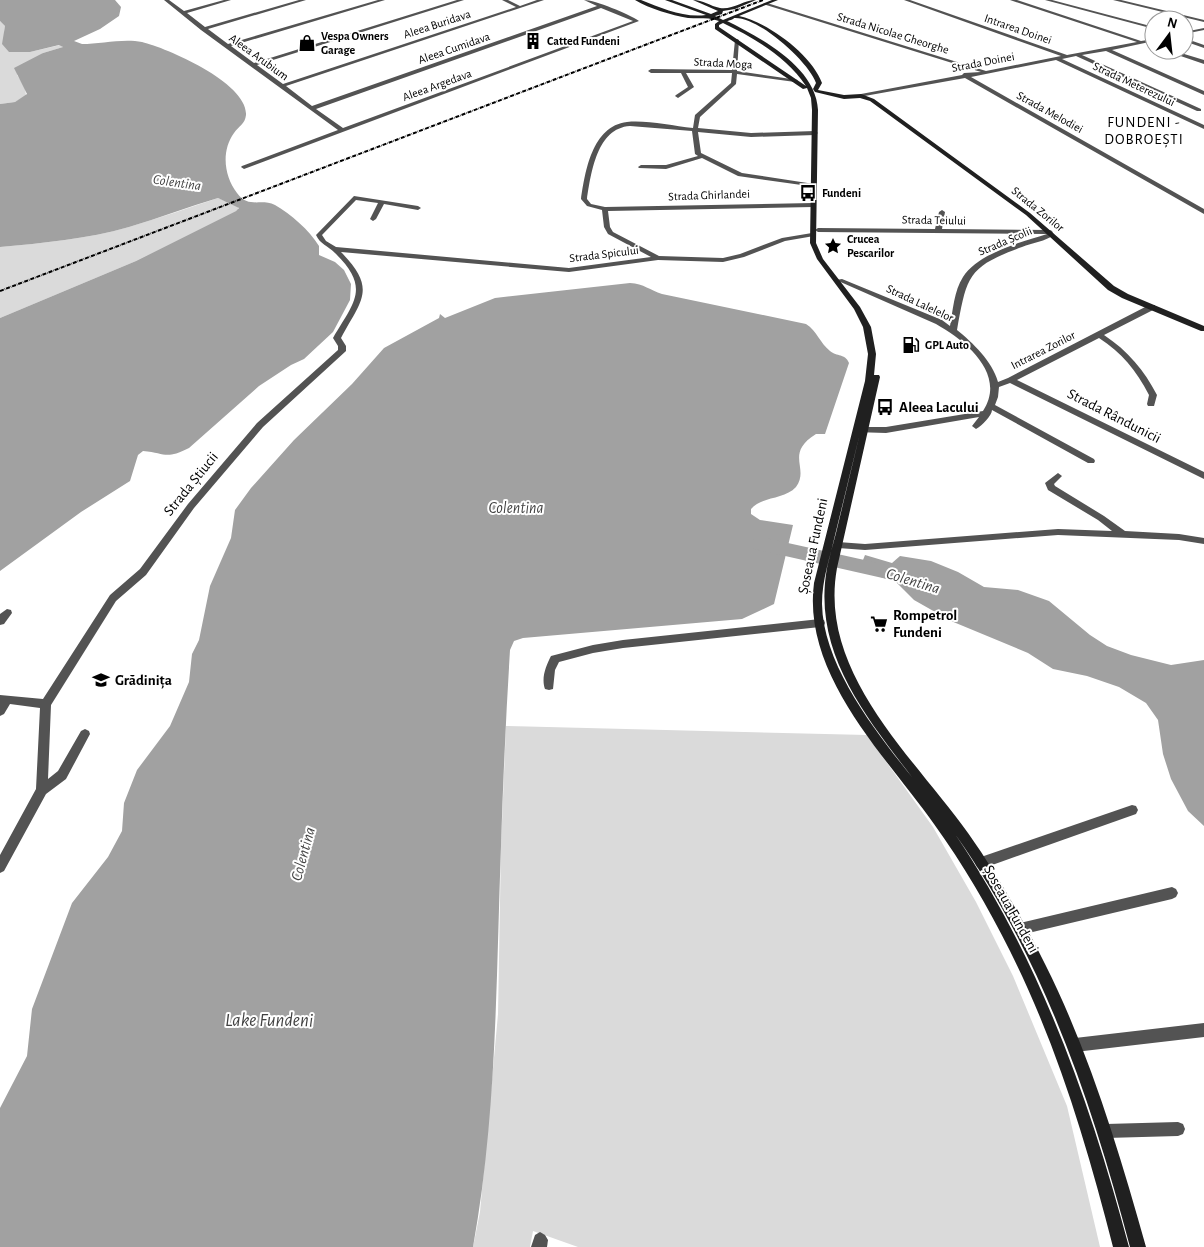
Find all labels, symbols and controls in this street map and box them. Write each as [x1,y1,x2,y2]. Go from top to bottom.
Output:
street label: Aleea Buridava [402,7,472,40]
street label: Strada Nicolae Gheorghe [836,10,950,56]
north arrow [1144,10,1194,60]
street label: Intrarea Doinei [983,12,1053,46]
text: N [1166,15,1179,31]
place label: Vespa Owners Garage [321,30,389,56]
street label: Aleea Cumidava [417,30,492,66]
building icon: Catted Fundeni [523,31,543,51]
street label: Aleea Arubium [227,32,291,82]
shop icon: Vespa Owners Garage [297,33,317,53]
place label: Catted Fundeni [547,35,620,47]
street label: Strada Doinei [951,50,1015,74]
street label: Strada Moga [693,55,753,71]
street label: Strada Meterezului [1091,60,1177,108]
street label: Aleea Argedava [401,67,474,103]
street label: Strada Melodiei [1015,89,1085,135]
district label: FUNDENI - DOBROEȘTI [1104,115,1184,148]
water label: Colentina [152,173,202,193]
bus stop icon: Fundeni [798,183,818,203]
street label: Strada Zorilor [1009,184,1067,234]
place label: Fundeni [822,187,861,199]
street label: Strada Ghirlandei [668,188,750,202]
street label: Strada Teiului [902,213,966,227]
street label: Strada Școlii [976,224,1034,260]
place label: Crucea Pescarilor [847,233,895,259]
place icon: Crucea Pescarilor [823,236,843,256]
street label: Strada Spicului [569,244,639,264]
street label: Strada Lalelelor [885,282,956,324]
street label: Intrarea Zorilor [1009,329,1077,371]
fuel station icon: GPL Auto [901,335,921,355]
place label: GPL Auto [925,339,969,351]
street label: Strada Rândunicii [1065,386,1163,446]
bus stop icon: Aleea Lacului [875,397,895,417]
place label: Aleea Lacului [899,400,979,415]
street label: Strada Știucii [161,449,222,519]
street label: Șoseaua Fundeni [796,497,831,596]
water label: Colentina [488,500,544,516]
water label: Colentina [884,565,942,597]
place label: Rompetrol Fundeni [893,608,957,640]
supermarket icon: Rompetrol Fundeni [869,614,889,634]
school or university icon: Grădinița [91,670,111,690]
place label: Grădinița [115,673,172,689]
water label: Colentina [288,825,318,883]
street label: Șoseaua Fundeni [980,863,1041,956]
water label: Lake Fundeni [225,1011,313,1030]

